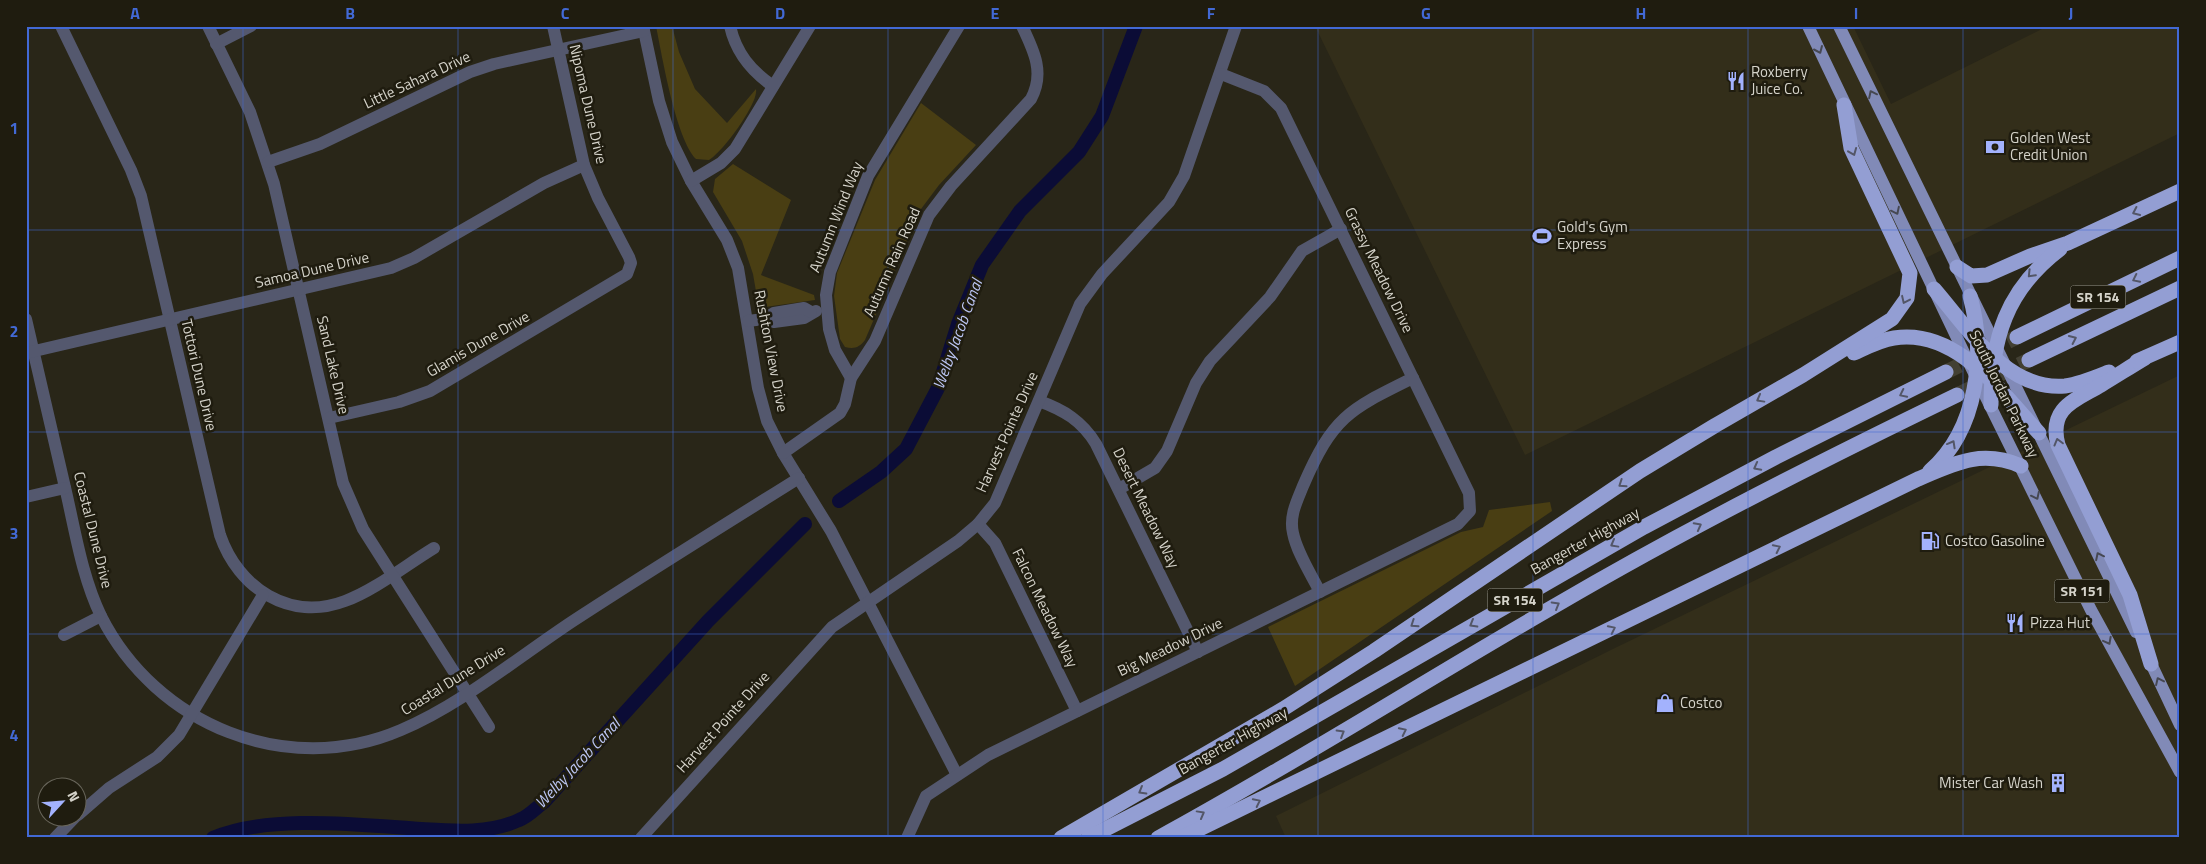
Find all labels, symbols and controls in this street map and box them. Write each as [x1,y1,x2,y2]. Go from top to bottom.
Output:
text: A [130,1,140,25]
text: B [345,1,355,25]
text: C [561,1,570,25]
text: D [775,1,785,25]
text: E [991,1,1000,25]
text: F [1207,1,1216,25]
text: G [1421,1,1431,25]
text: H [1636,1,1646,25]
text: I [1854,1,1858,25]
text: J [2069,1,2073,25]
street label: Nipoma Dune Drive [564,42,613,166]
street label: Little Sahara Drive [360,45,474,114]
one-way arrow [1812,45,1823,54]
place label: Roxberry Juice Co. [1751,60,1808,100]
restaurant icon: Roxberry Juice Co. [1725,70,1747,92]
one-way arrow [1868,90,1879,99]
text: 1 [10,116,18,140]
place label: Golden West Credit Union [2010,126,2091,166]
bank icon: Golden West Credit Union [1984,136,2006,158]
one-way arrow [1847,147,1858,156]
street label: Autumn Wind Way [803,158,868,276]
street label: Autumn Rain Road [857,203,926,320]
street label: Grassy Meadow Drive [1339,203,1420,337]
one-way arrow [2132,205,2141,216]
one-way arrow [1890,206,1900,215]
place label: Gold's Gym Express [1557,215,1628,255]
sports icon: Gold's Gym Express [1531,225,1553,247]
street label: Samoa Dune Drive [253,245,371,294]
one-way arrow [2028,269,2037,278]
one-way arrow [2132,273,2141,283]
water label: Welby Jacob Canal [926,274,989,392]
road number: SR 154 [2070,286,2126,308]
street label: Rushton View Drive [748,288,795,414]
one-way arrow [1901,295,1911,304]
street label: Glamis Dune Drive [422,305,534,382]
street label: Sand Lake Drive [311,313,356,416]
street label: Tottori Dune Drive [175,317,224,433]
text: 2 [10,319,18,343]
street label: South Jordan Parkway [1964,326,2045,461]
one-way arrow [2068,335,2077,346]
street label: Harvest Pointe Drive [970,368,1043,496]
one-way arrow [1899,388,1908,398]
one-way arrow [1757,393,1766,403]
one-way arrow [2053,437,2064,446]
one-way arrow [1946,441,1956,450]
street label: Desert Meadow Way [1107,444,1186,572]
one-way arrow [1754,461,1763,471]
street label: Coastal Dune Drive [68,469,119,591]
one-way arrow [1618,478,1627,487]
one-way arrow [2030,491,2040,500]
street label: Bangerter Highway [1526,501,1644,580]
text: 3 [10,521,18,545]
one-way arrow [1693,522,1702,532]
place label: Costco Gasoline [1945,529,2045,552]
fuel station icon: Costco Gasoline [1919,530,1941,552]
one-way arrow [1611,537,1620,547]
street label: Falcon Meadow Way [1007,544,1084,671]
one-way arrow [1772,544,1781,554]
one-way arrow [2095,552,2105,561]
road number: SR 151 [2054,580,2110,602]
road number: SR 154 [1488,588,1542,612]
one-way arrow [1551,601,1560,611]
street label: Big Meadow Drive [1113,611,1226,682]
place label: Pizza Hut [2030,611,2091,634]
restaurant icon: Pizza Hut [2004,612,2026,634]
one-way arrow [1411,618,1420,627]
one-way arrow [1469,618,1478,628]
one-way arrow [1607,625,1616,635]
one-way arrow [2102,636,2112,645]
street label: Coastal Dune Drive [396,638,509,721]
street label: Harvest Pointe Drive [671,666,775,778]
one-way arrow [2154,677,2165,686]
place label: Costco [1680,691,1723,714]
shop icon: Costco [1654,692,1676,714]
street label: Bangerter Highway [1174,701,1292,780]
water label: Welby Jacob Canal [529,711,626,813]
text: 4 [10,723,19,747]
one-way arrow [1398,727,1407,737]
one-way arrow [1336,730,1345,740]
place label: Mister Car Wash [1939,771,2043,794]
building icon: Mister Car Wash [2047,772,2069,794]
north arrow [38,776,88,826]
one-way arrow [1138,784,1147,794]
text: N [63,787,86,805]
one-way arrow [1252,798,1261,808]
one-way arrow [1195,811,1204,821]

